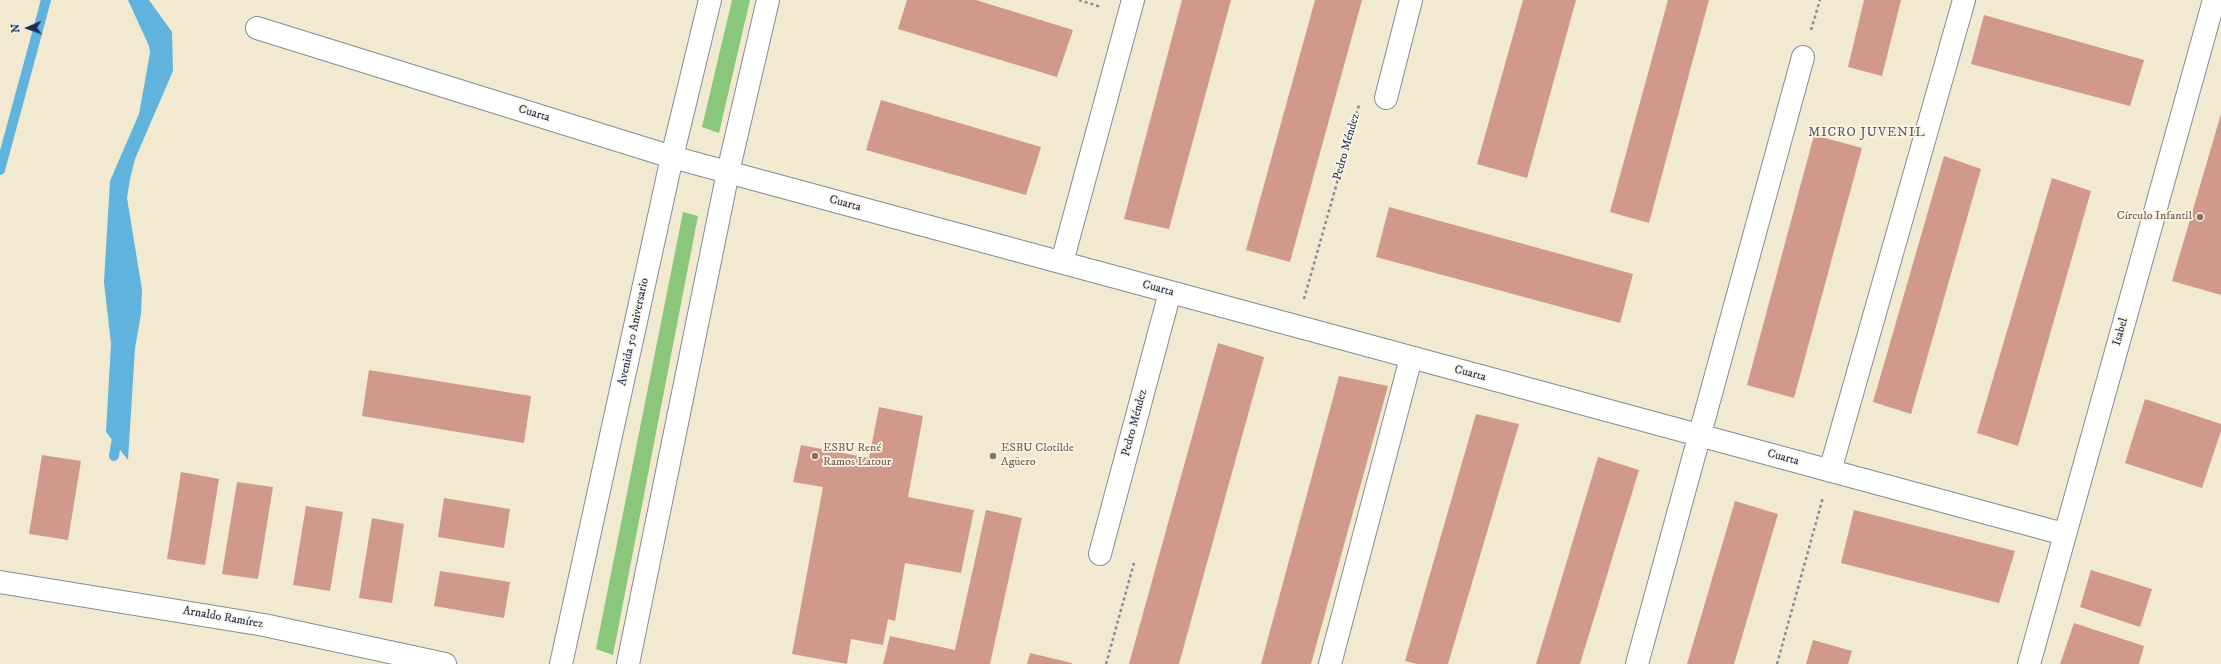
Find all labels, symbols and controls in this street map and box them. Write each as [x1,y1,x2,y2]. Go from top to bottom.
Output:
north arrow [8,8,48,48]
text: N [9,24,23,33]
street label: Cuarta [516,102,552,126]
street label: Pedro Méndez [1331,112,1363,182]
district label: MICRO JUVENIL [1808,125,1926,141]
street label: Cuarta [828,193,862,215]
place label: Círculo Infantil [2117,210,2192,224]
marker: Círculo Infantil [2195,212,2205,222]
street label: Avenida 50 Aniversario [616,277,652,387]
street label: Cuarta [1141,278,1175,300]
street label: Isabel [2110,316,2132,348]
street label: Cuarta [1453,363,1487,385]
street label: Pedro Méndez [1119,388,1151,458]
place label: ESBU René Ramos Latour [823,442,891,470]
place label: ESBU Clotilde Agüero [1001,442,1074,470]
street label: Cuarta [1766,447,1800,469]
marker: ESBU René Ramos Latour [810,451,820,461]
marker: ESBU Clotilde Agüero [988,451,998,461]
street label: Arnaldo Ramírez [182,604,264,632]

